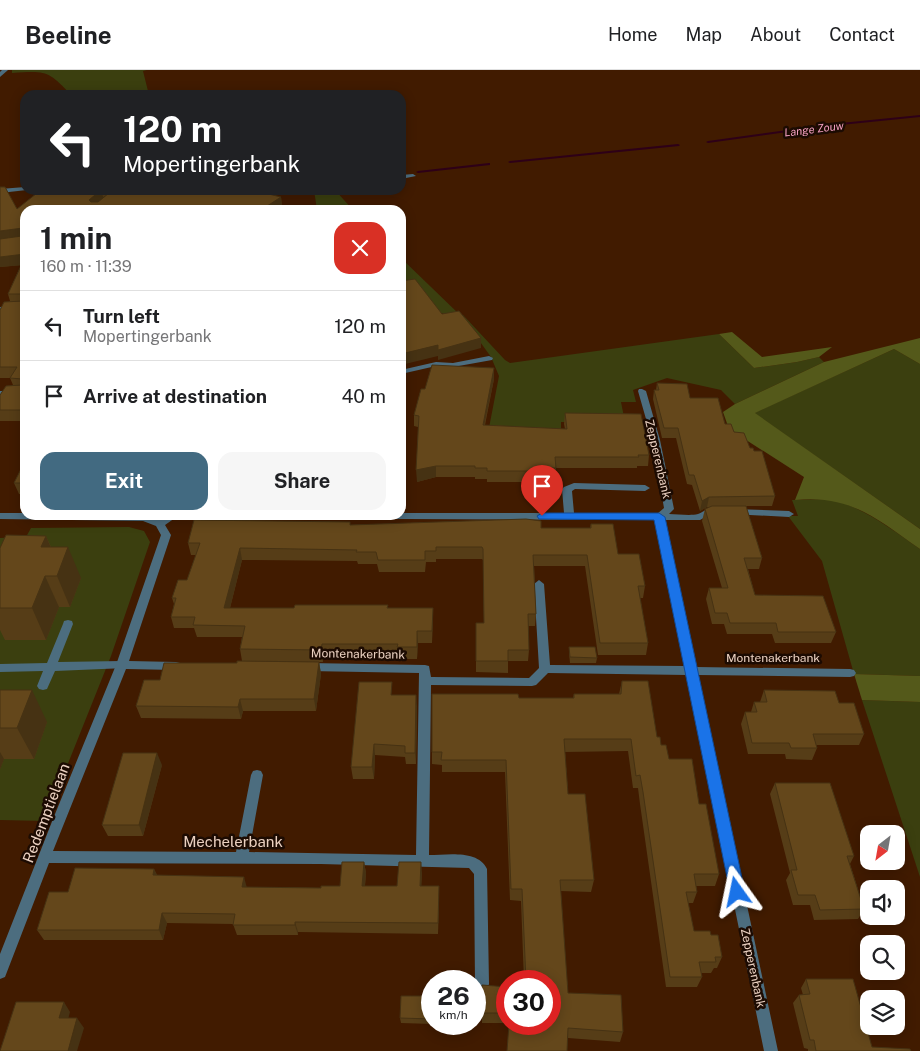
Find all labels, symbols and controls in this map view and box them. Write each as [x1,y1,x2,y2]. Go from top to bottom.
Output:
text: Beeline [25,21,112,49]
text: Home [608,24,658,45]
text: Map [686,24,722,45]
text: About [750,24,801,45]
text: Contact [829,24,895,45]
text: 120 m [123,109,222,150]
icon: left [40,110,105,175]
water label: Lange Zouw [784,119,845,139]
text: Mopertingerbank [123,151,300,177]
text: 1 min [40,220,112,256]
button: close [334,222,386,274]
text: 160 m · 11:39 [40,257,132,276]
text: Turn left [83,305,160,327]
icon: left [40,312,68,340]
text: 120 m [334,315,386,337]
text: Mopertingerbank [83,327,212,346]
icon: arrive [40,382,68,410]
text: Arrive at destination [83,385,267,407]
text: 40 m [341,385,386,407]
street label: Zepperenbank [642,418,674,500]
button: Exit [40,452,208,510]
button: Share [218,452,386,510]
pin [521,465,563,516]
icon: arrive [528,472,556,500]
street label: Montenakerbank [311,646,405,662]
street label: Montenakerbank [726,651,820,665]
street label: Redemptielaan [19,761,73,865]
north arrow [860,825,905,870]
map controls [860,825,905,1035]
street label: Mechelerbank [183,833,283,850]
position arrow [710,865,762,917]
button: sound [860,880,905,925]
street label: Zepperenbank [738,927,768,1009]
button: search [860,935,905,980]
speed limit sign: 30 [496,970,561,1035]
text: 26 [437,981,470,1011]
button: layers [860,990,905,1035]
text: km/h [439,1008,468,1022]

